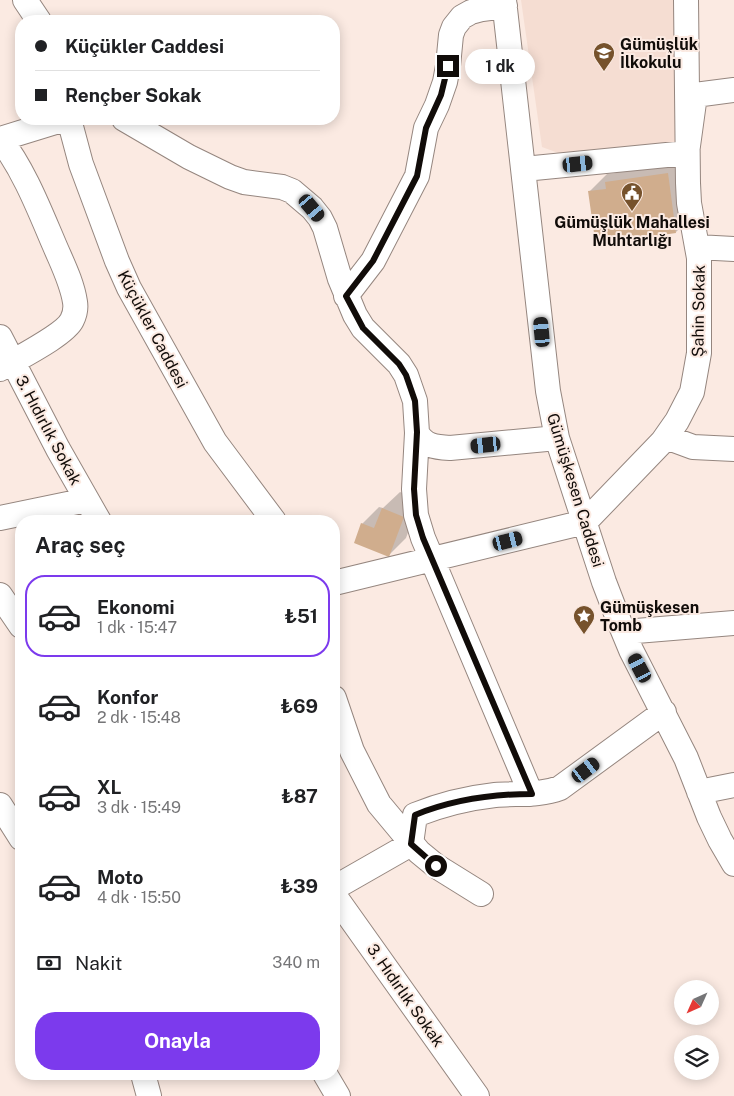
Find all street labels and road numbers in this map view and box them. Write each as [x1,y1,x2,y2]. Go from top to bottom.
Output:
street label: Şahin Sokak [688,265,709,357]
street label: Küçükler Caddesi [114,267,192,391]
street label: 3. Hıdırlık Sokak [12,372,85,488]
street label: Gümüşkesen Caddesi [543,411,608,569]
street label: 3. Hıdırlık Sokak [363,940,448,1050]

